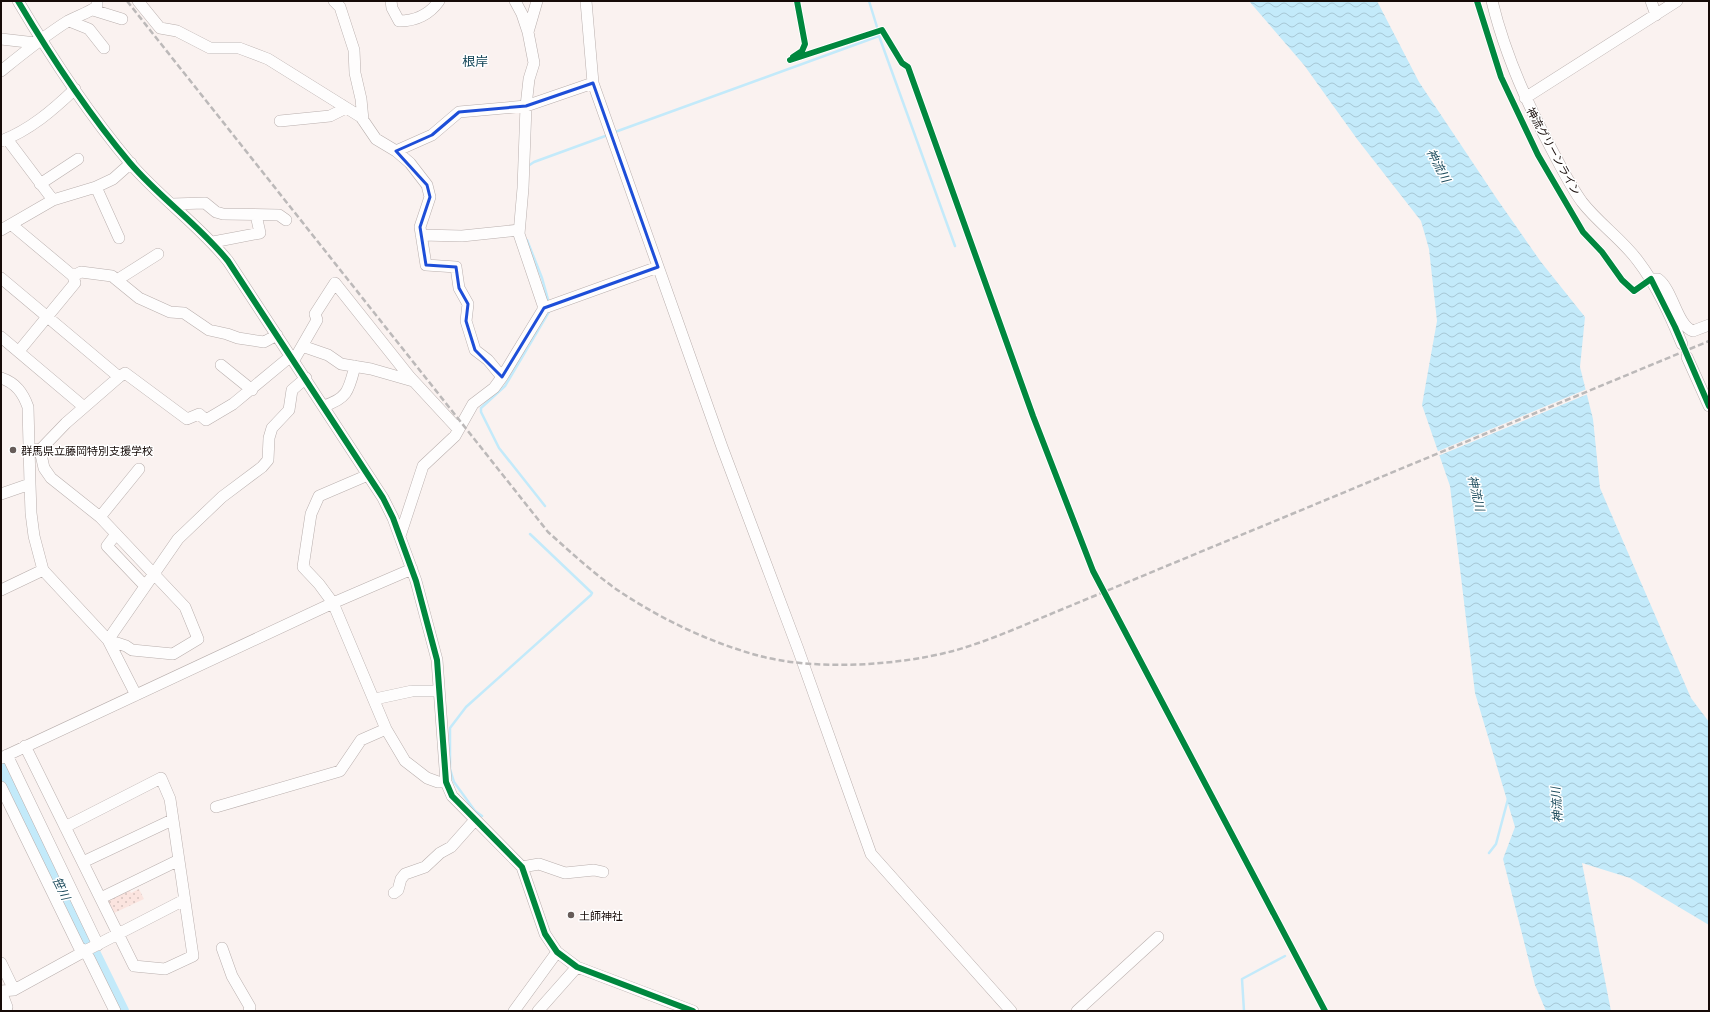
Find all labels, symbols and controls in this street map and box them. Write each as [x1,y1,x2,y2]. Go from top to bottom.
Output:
district label: 根岸 [462,53,488,69]
street label: 神流グリーンライン [1524,105,1584,197]
water label: 神流川 [1424,146,1455,186]
place label: 群馬県立藤岡特別支援学校 [21,444,153,457]
marker: 群馬県立藤岡特別支援学校 [8,445,18,455]
water label: 神流川 [1466,474,1488,514]
water label: 神流川 [1548,785,1564,823]
water label: 笹川 [50,874,74,904]
place label: 土師神社 [579,909,623,922]
marker: 土師神社 [566,910,576,920]

